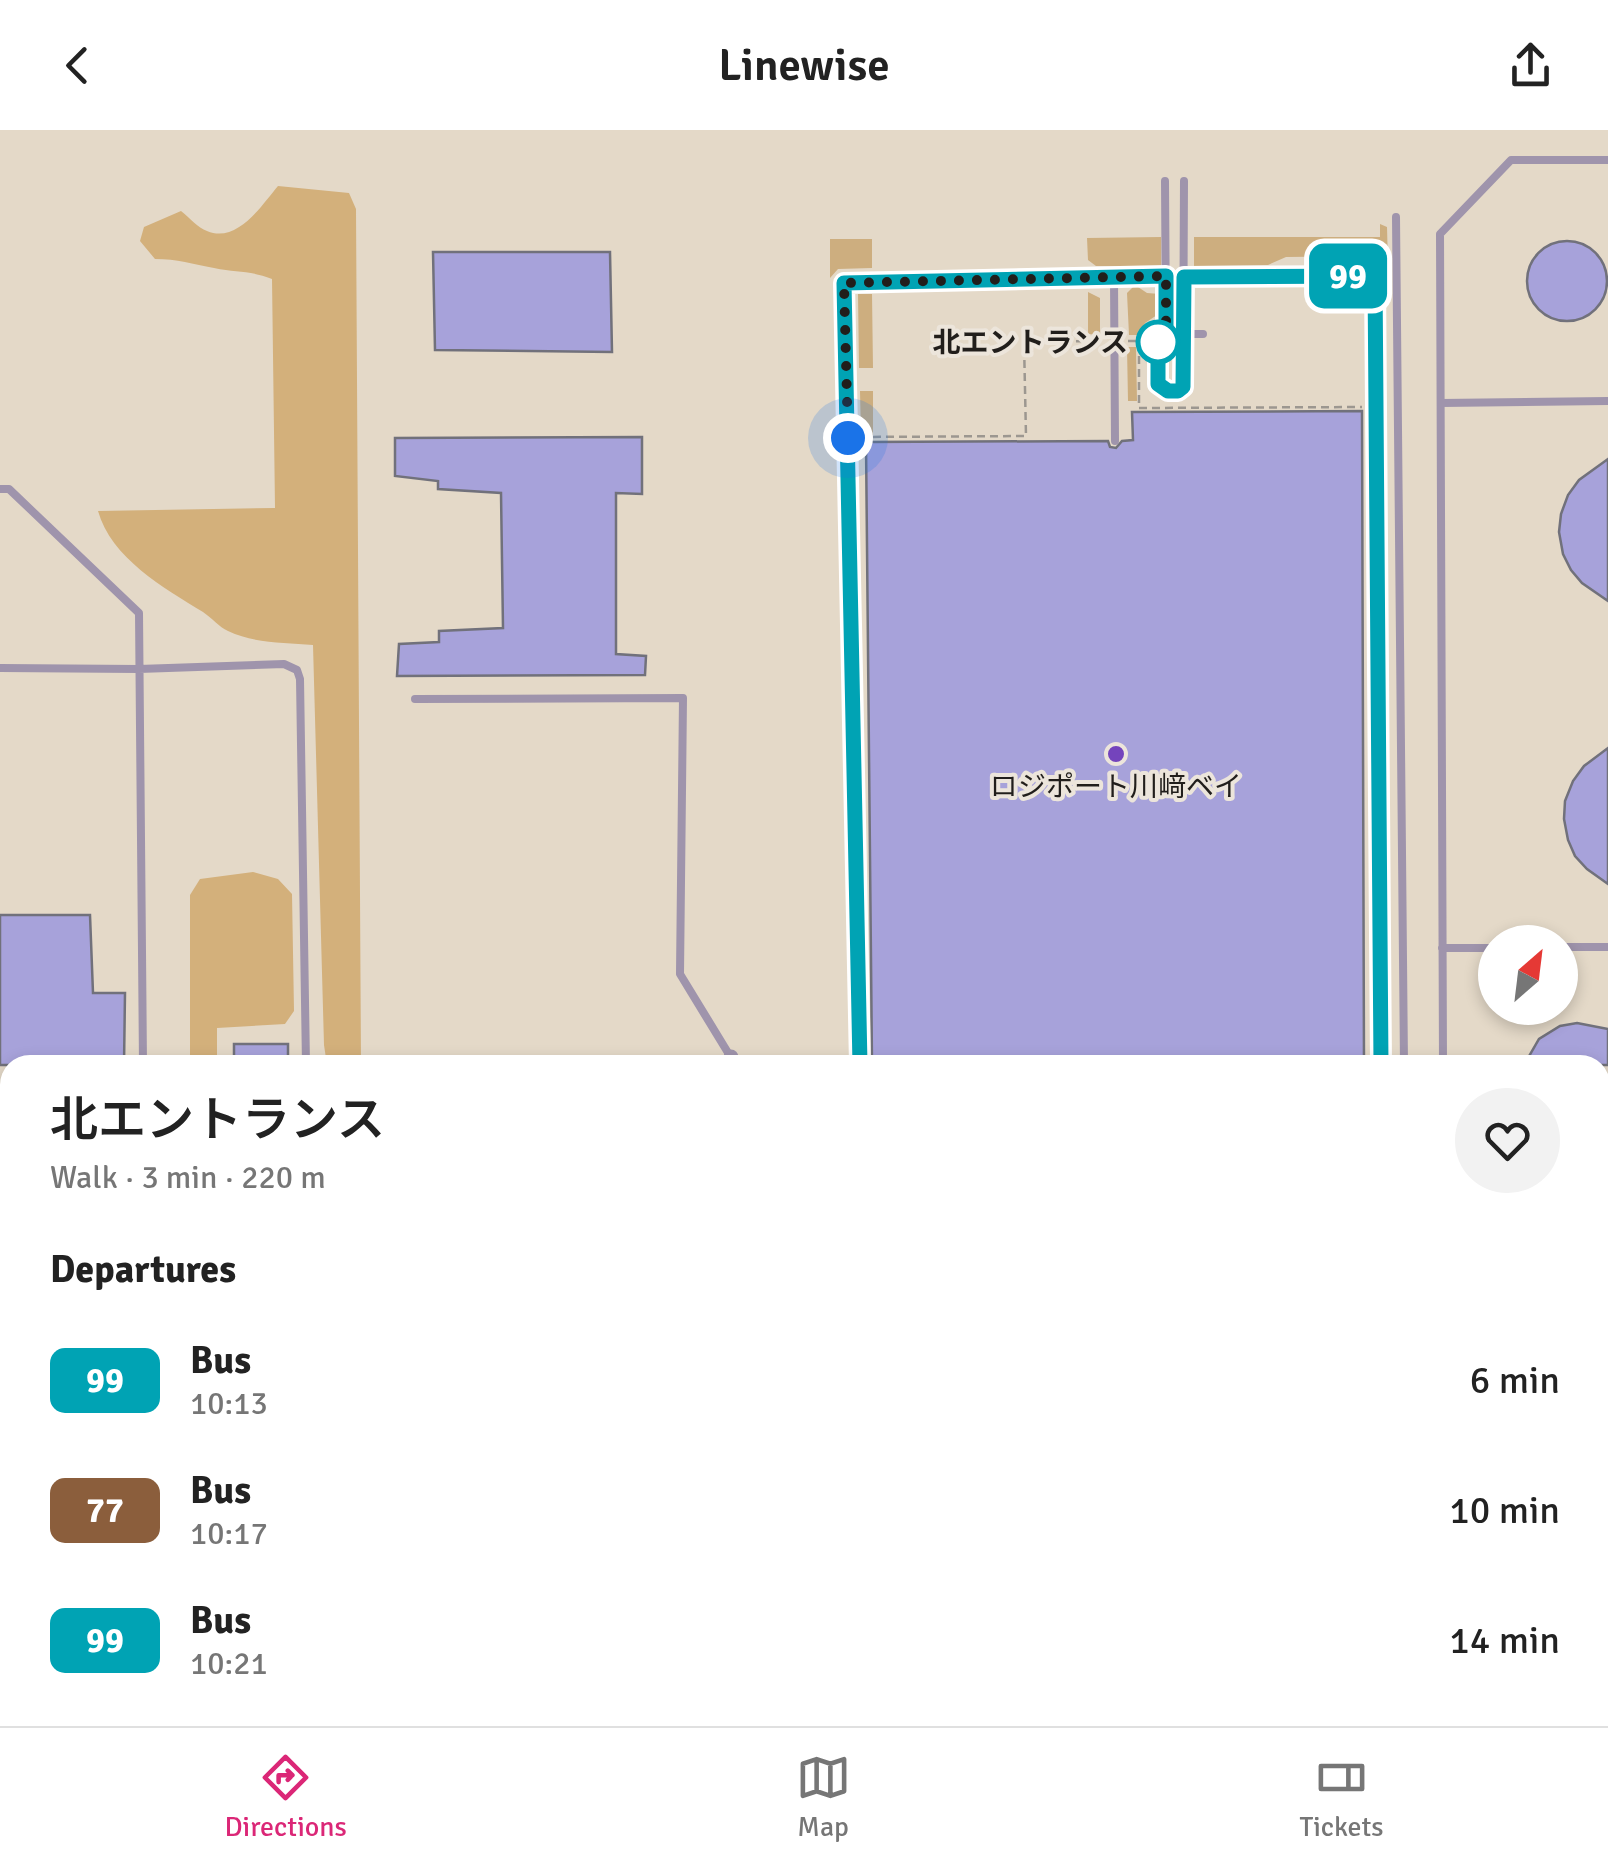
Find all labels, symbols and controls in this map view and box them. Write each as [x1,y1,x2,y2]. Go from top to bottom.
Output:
icon: back [50,38,105,93]
text: Linewise [718,38,890,93]
icon: share [1503,38,1558,93]
line badge: 99 [1303,244,1393,308]
text: 99 [1329,255,1367,298]
marker: 北エントランス [1137,321,1179,363]
place label: 北エントランス [933,326,1128,360]
your location [823,413,873,463]
marker: ロジポート川﨑ベイ [1105,743,1127,765]
place label: ロジポート川﨑ベイ [990,770,1242,804]
north arrow [1478,925,1578,1025]
map controls [1478,925,1578,1025]
button: heart [1455,1088,1560,1193]
text: 北エントランス [50,1091,385,1150]
text: Walk · 3 min · 220 m [50,1158,326,1197]
text: Departures [50,1246,236,1293]
text: Bus [190,1337,251,1384]
text: 6 min [1470,1357,1560,1404]
text: 99 [86,1359,124,1402]
text: 10:13 [190,1384,268,1423]
text: Bus [190,1467,251,1514]
text: 10 min [1449,1487,1560,1534]
text: 77 [86,1489,124,1532]
text: 10:17 [190,1514,268,1553]
text: Bus [190,1597,251,1644]
text: 14 min [1449,1617,1560,1664]
text: 99 [86,1619,124,1662]
text: 10:21 [190,1644,268,1683]
tab: Directions [224,1750,347,1844]
tab: Map [796,1750,851,1844]
tab: Tickets [1299,1750,1384,1844]

